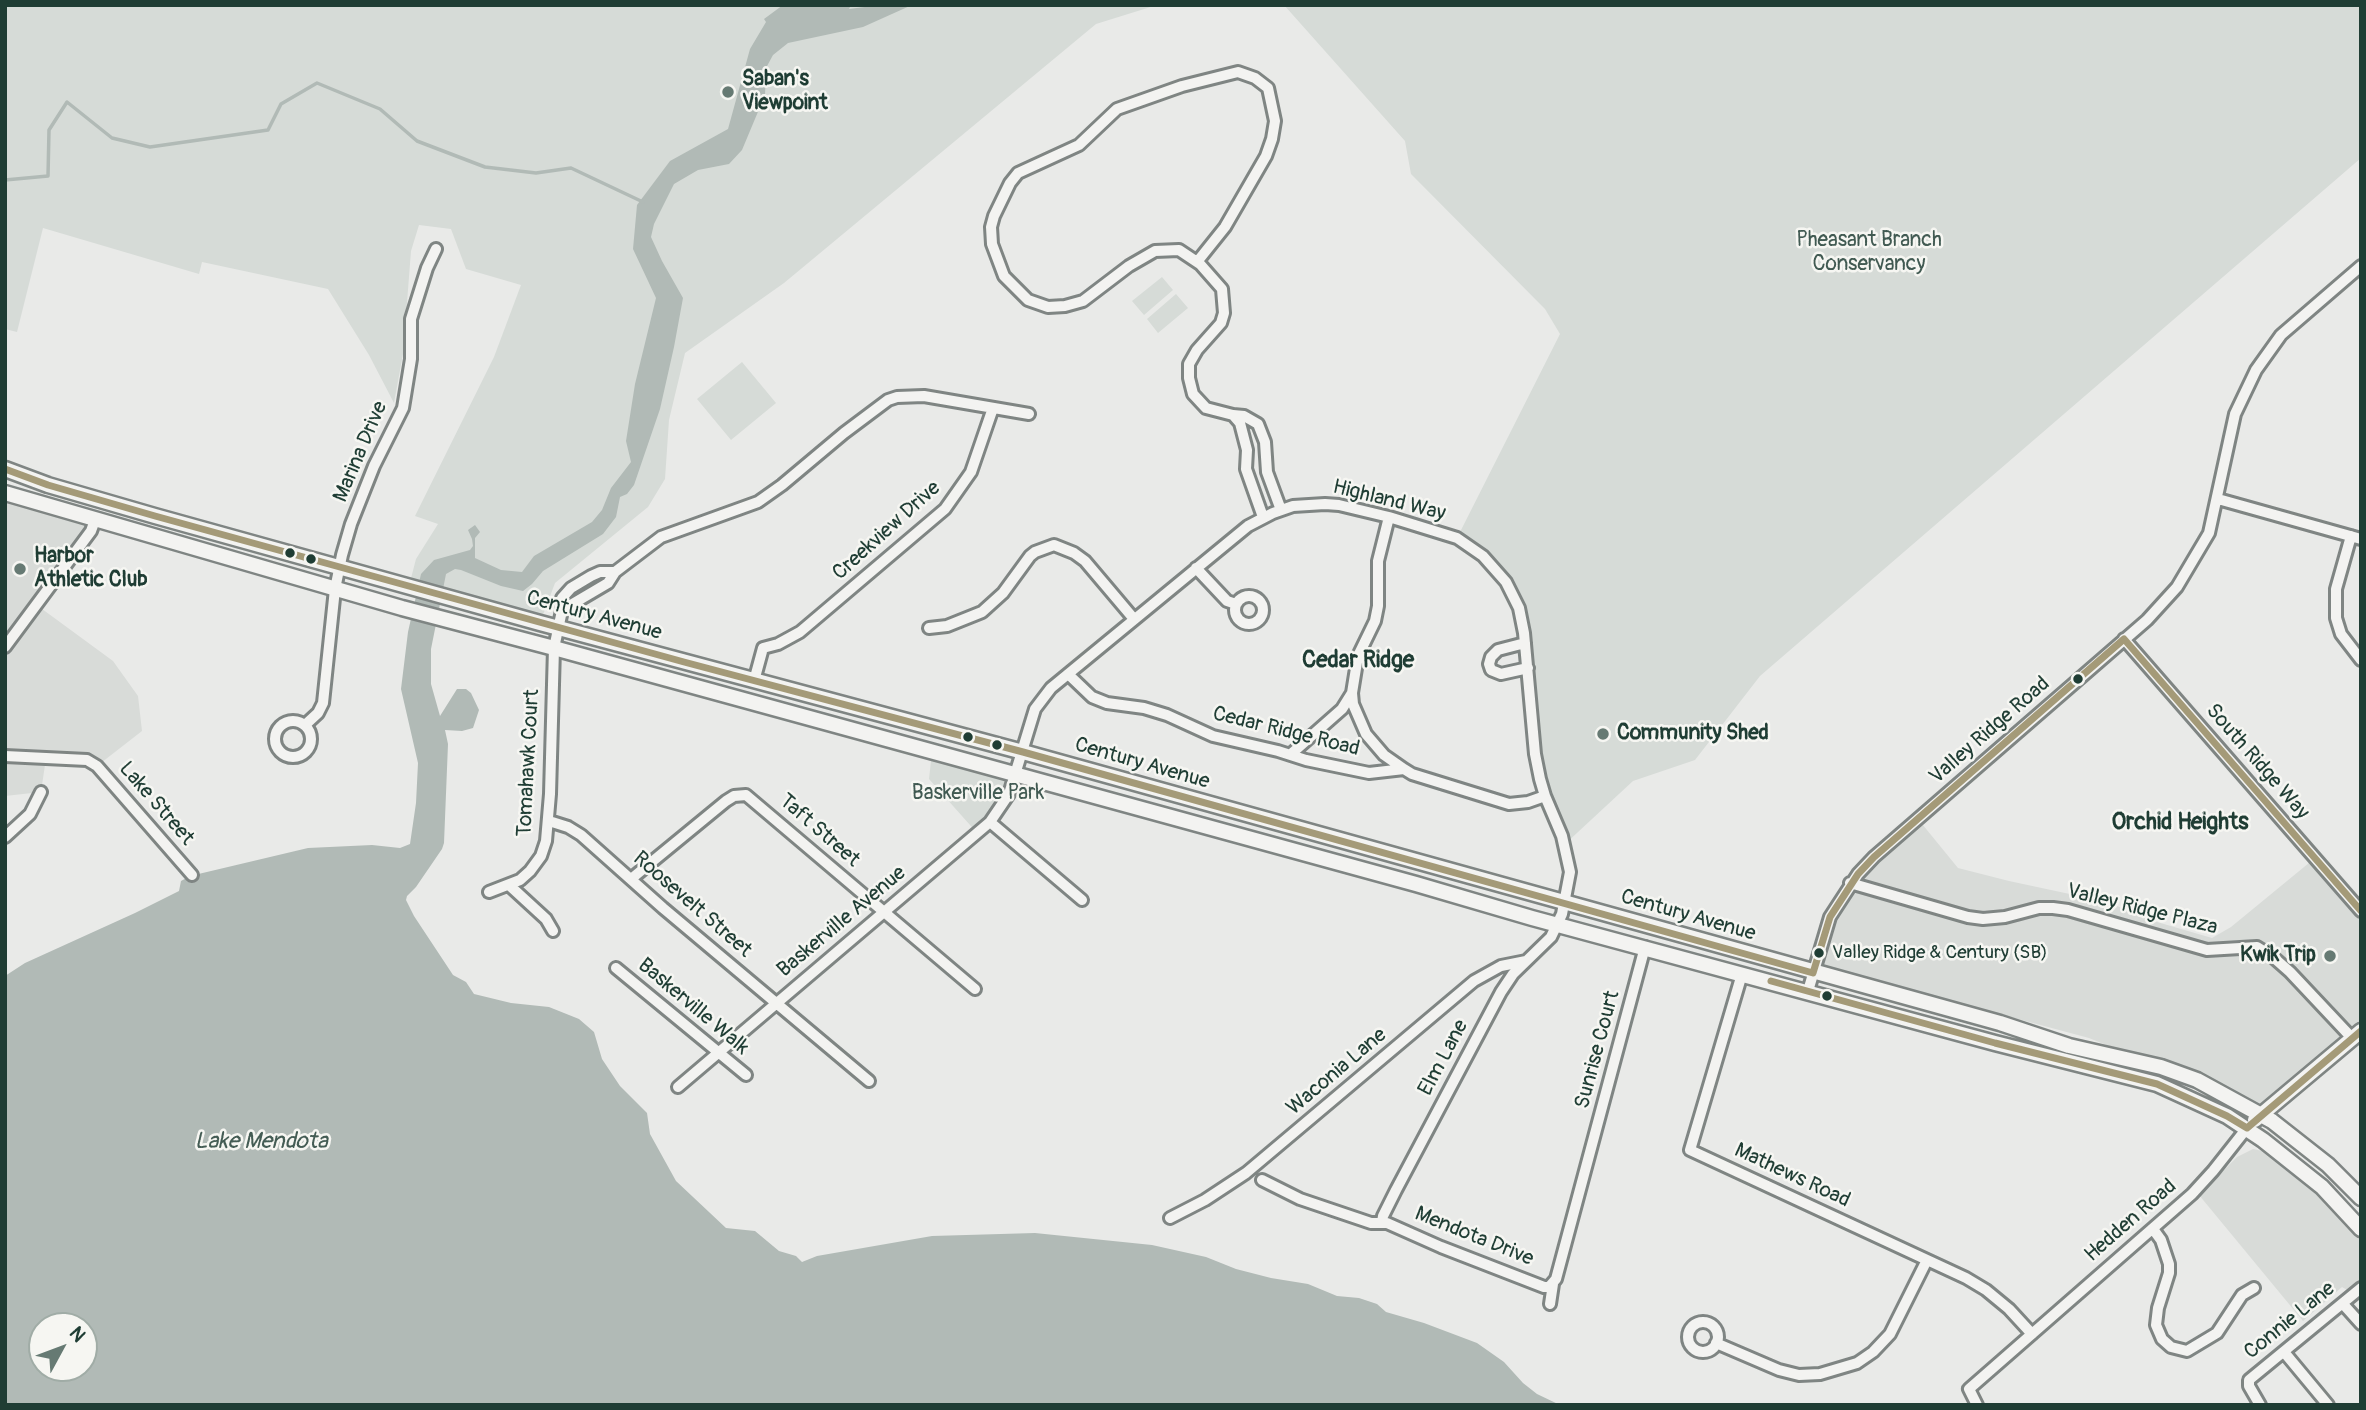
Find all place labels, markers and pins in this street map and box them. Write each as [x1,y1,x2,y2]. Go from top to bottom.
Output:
place label: Saban's Viewpoint [742,67,828,117]
marker: Saban's Viewpoint [720,84,736,100]
place label: Harbor Athletic Club [34,544,148,594]
unlabelled marker [283,546,297,560]
unlabelled marker [304,552,318,566]
marker: Harbor Athletic Club [12,561,28,577]
unlabelled marker [2071,672,2085,686]
place label: Community Shed [1617,721,1769,747]
marker: Community Shed [1595,726,1611,742]
unlabelled marker [961,730,975,744]
unlabelled marker [990,738,1004,752]
place label: Valley Ridge & Century (SB) [1832,942,2048,964]
place label: Kwik Trip [2240,943,2316,969]
marker: Valley Ridge & Century (SB) [1812,946,1826,960]
marker: Kwik Trip [2322,948,2338,964]
unlabelled marker [1820,989,1834,1003]

